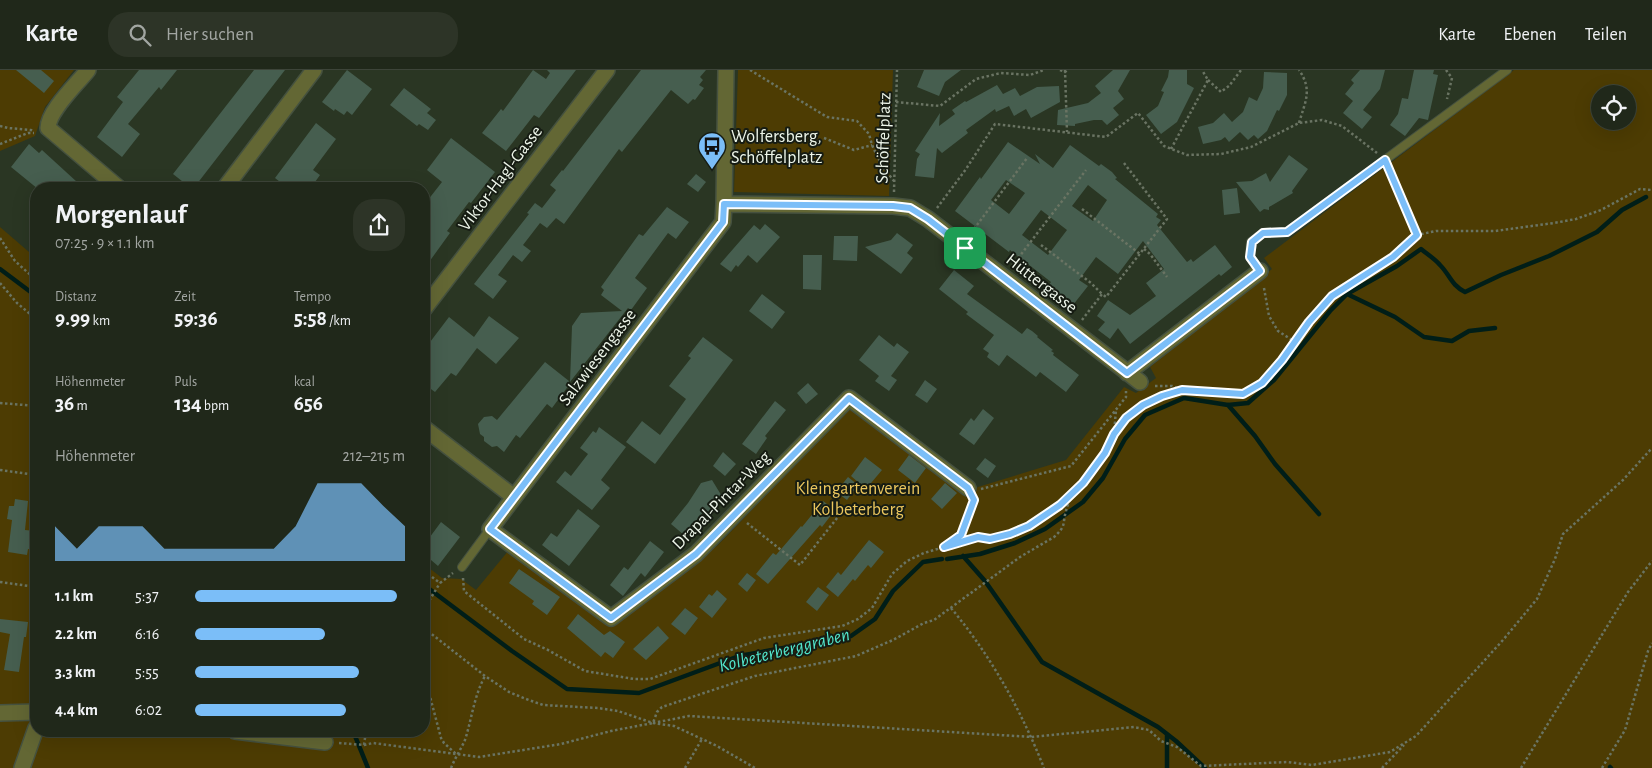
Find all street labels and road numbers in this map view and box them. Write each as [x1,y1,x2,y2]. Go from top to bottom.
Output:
street label: Schöffelplatz [873,92,895,184]
street label: Viktor-Hagl-Gasse [456,123,546,235]
street label: Hüttergasse [1002,250,1080,317]
street label: Salzwiesengasse [556,306,640,409]
street label: Drapal-Pintar-Weg [669,448,774,553]

